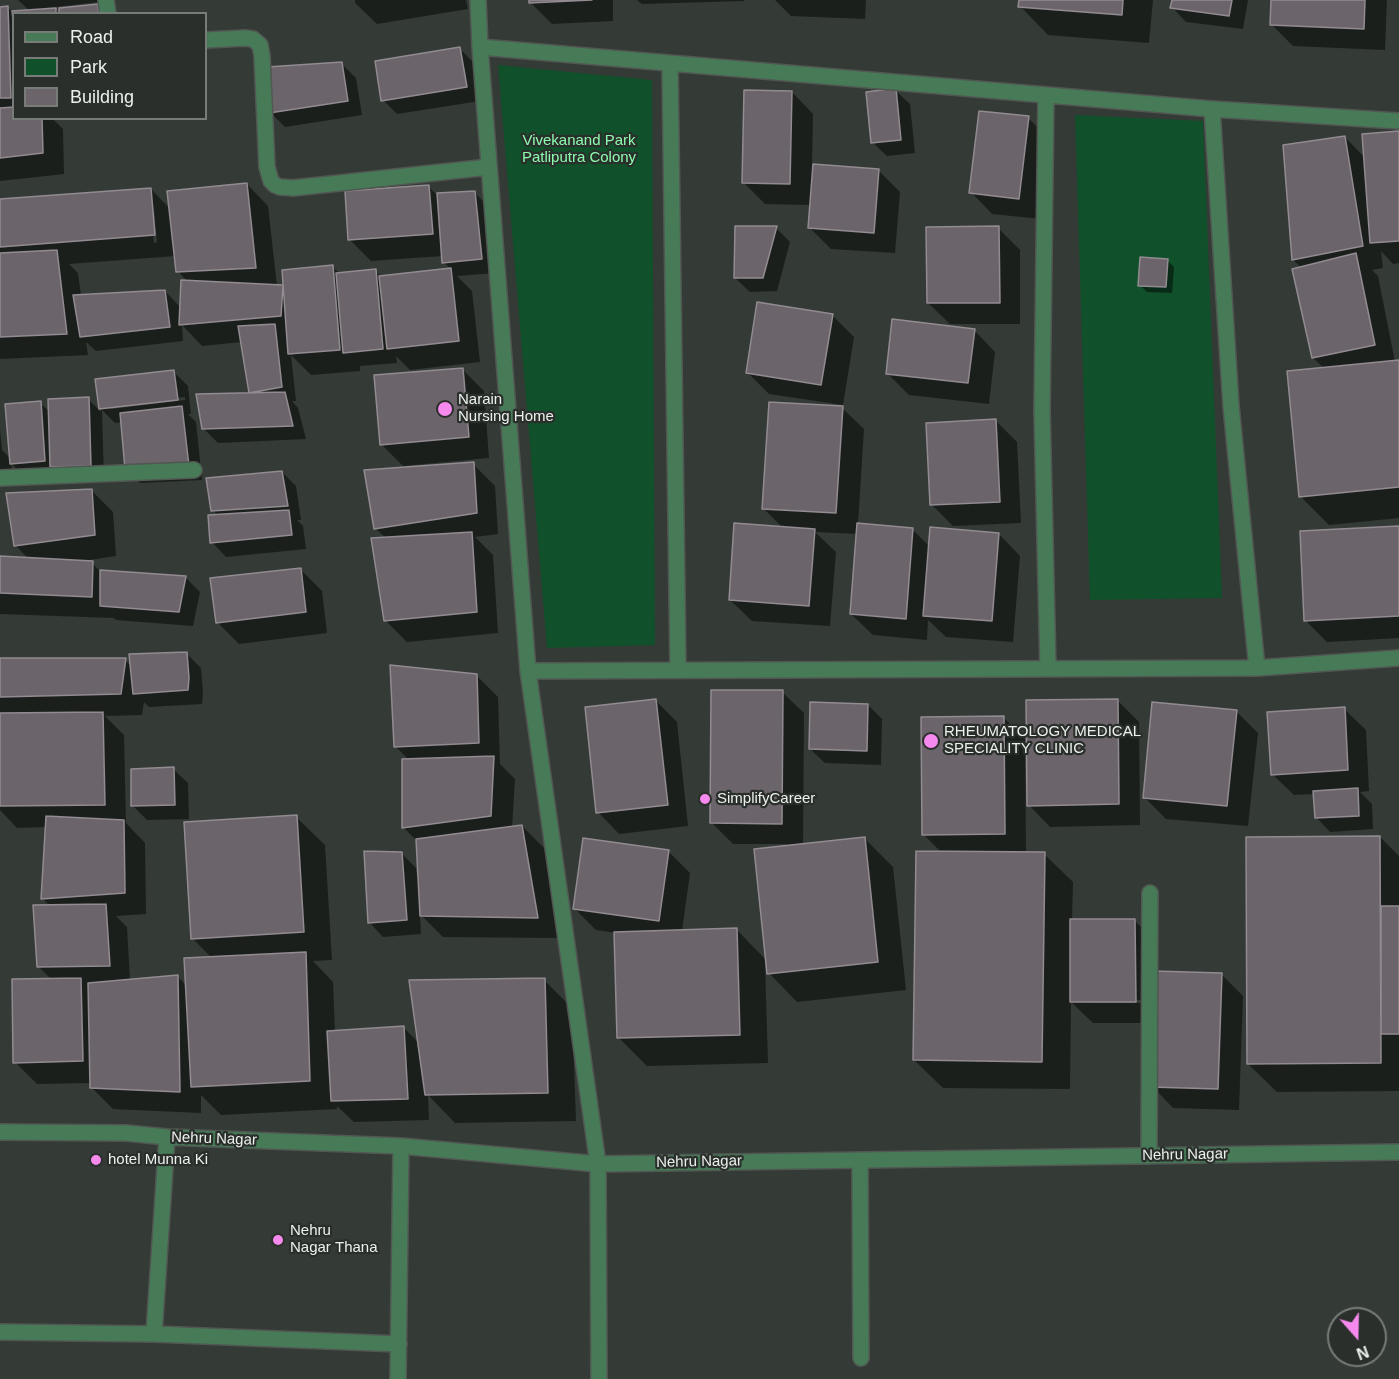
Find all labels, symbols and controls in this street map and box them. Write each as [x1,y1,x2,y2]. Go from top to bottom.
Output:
legend [12,12,207,120]
text: Road [70,27,113,47]
text: Park [70,57,107,77]
text: Building [70,87,134,107]
park label: Vivekanand Park Patliputra Colony [522,132,636,167]
place label: Narain Nursing Home [458,391,554,426]
marker: Narain Nursing Home [436,400,454,418]
place label: RHEUMATOLOGY MEDICAL SPECIALITY CLINIC [944,723,1141,758]
marker: RHEUMATOLOGY MEDICAL SPECIALITY CLINIC [922,732,940,750]
place label: SimplifyCareer [717,790,815,808]
marker: SimplifyCareer [698,792,712,806]
street label: Nehru Nagar [171,1129,257,1149]
street label: Nehru Nagar [1142,1145,1228,1165]
place label: hotel Munna Ki [108,1151,208,1169]
street label: Nehru Nagar [656,1152,742,1172]
marker: hotel Munna Ki [89,1153,103,1167]
place label: Nehru Nagar Thana [290,1222,378,1257]
marker: Nehru Nagar Thana [271,1233,285,1247]
north arrow [1327,1307,1387,1367]
text: N [1354,1343,1371,1362]

